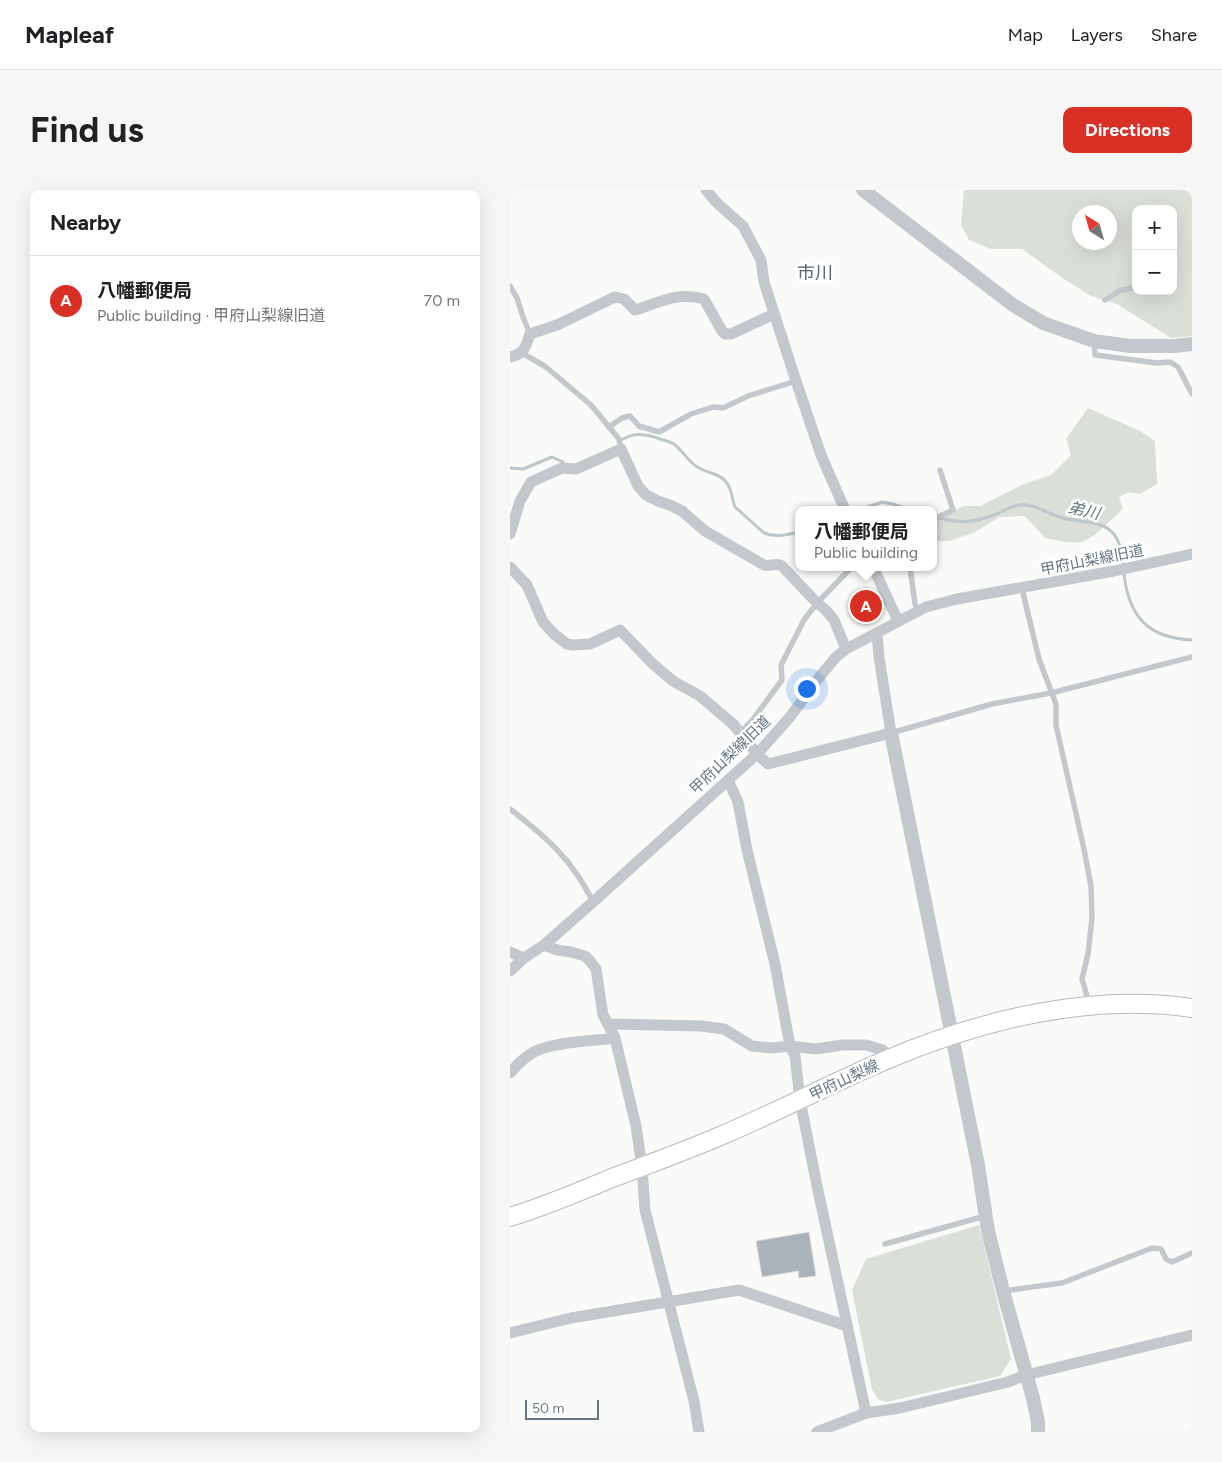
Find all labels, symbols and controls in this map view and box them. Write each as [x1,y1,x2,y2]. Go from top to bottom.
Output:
text: Mapleaf [25,20,114,49]
text: Map [1008,24,1043,46]
text: Layers [1071,24,1123,46]
text: Share [1151,24,1197,46]
button: Directions [1063,107,1192,153]
text: Find us [30,109,144,151]
north arrow [1072,205,1117,250]
map controls [1132,205,1177,295]
button: + [1132,205,1177,250]
text: Nearby [50,210,121,235]
button: − [1132,250,1177,295]
district label: 市川 [797,262,833,284]
text: 八幡郵便局 [97,279,192,302]
text: A [60,291,72,310]
text: 70 m [424,291,460,310]
text: Public building · 甲府山梨線旧道 [97,306,325,325]
water label: 弟川 [1066,498,1104,524]
popup [795,506,937,571]
text: 八幡郵便局 [814,520,909,543]
street label: 甲府山梨線旧道 [1039,541,1145,579]
text: Public building [814,543,918,562]
pin: A [850,587,882,625]
your location [794,676,820,702]
street label: 甲府山梨線旧道 [686,712,774,798]
street label: 甲府山梨線 [806,1056,882,1104]
scale bar [525,1397,599,1420]
text: 50 m [532,1400,564,1417]

